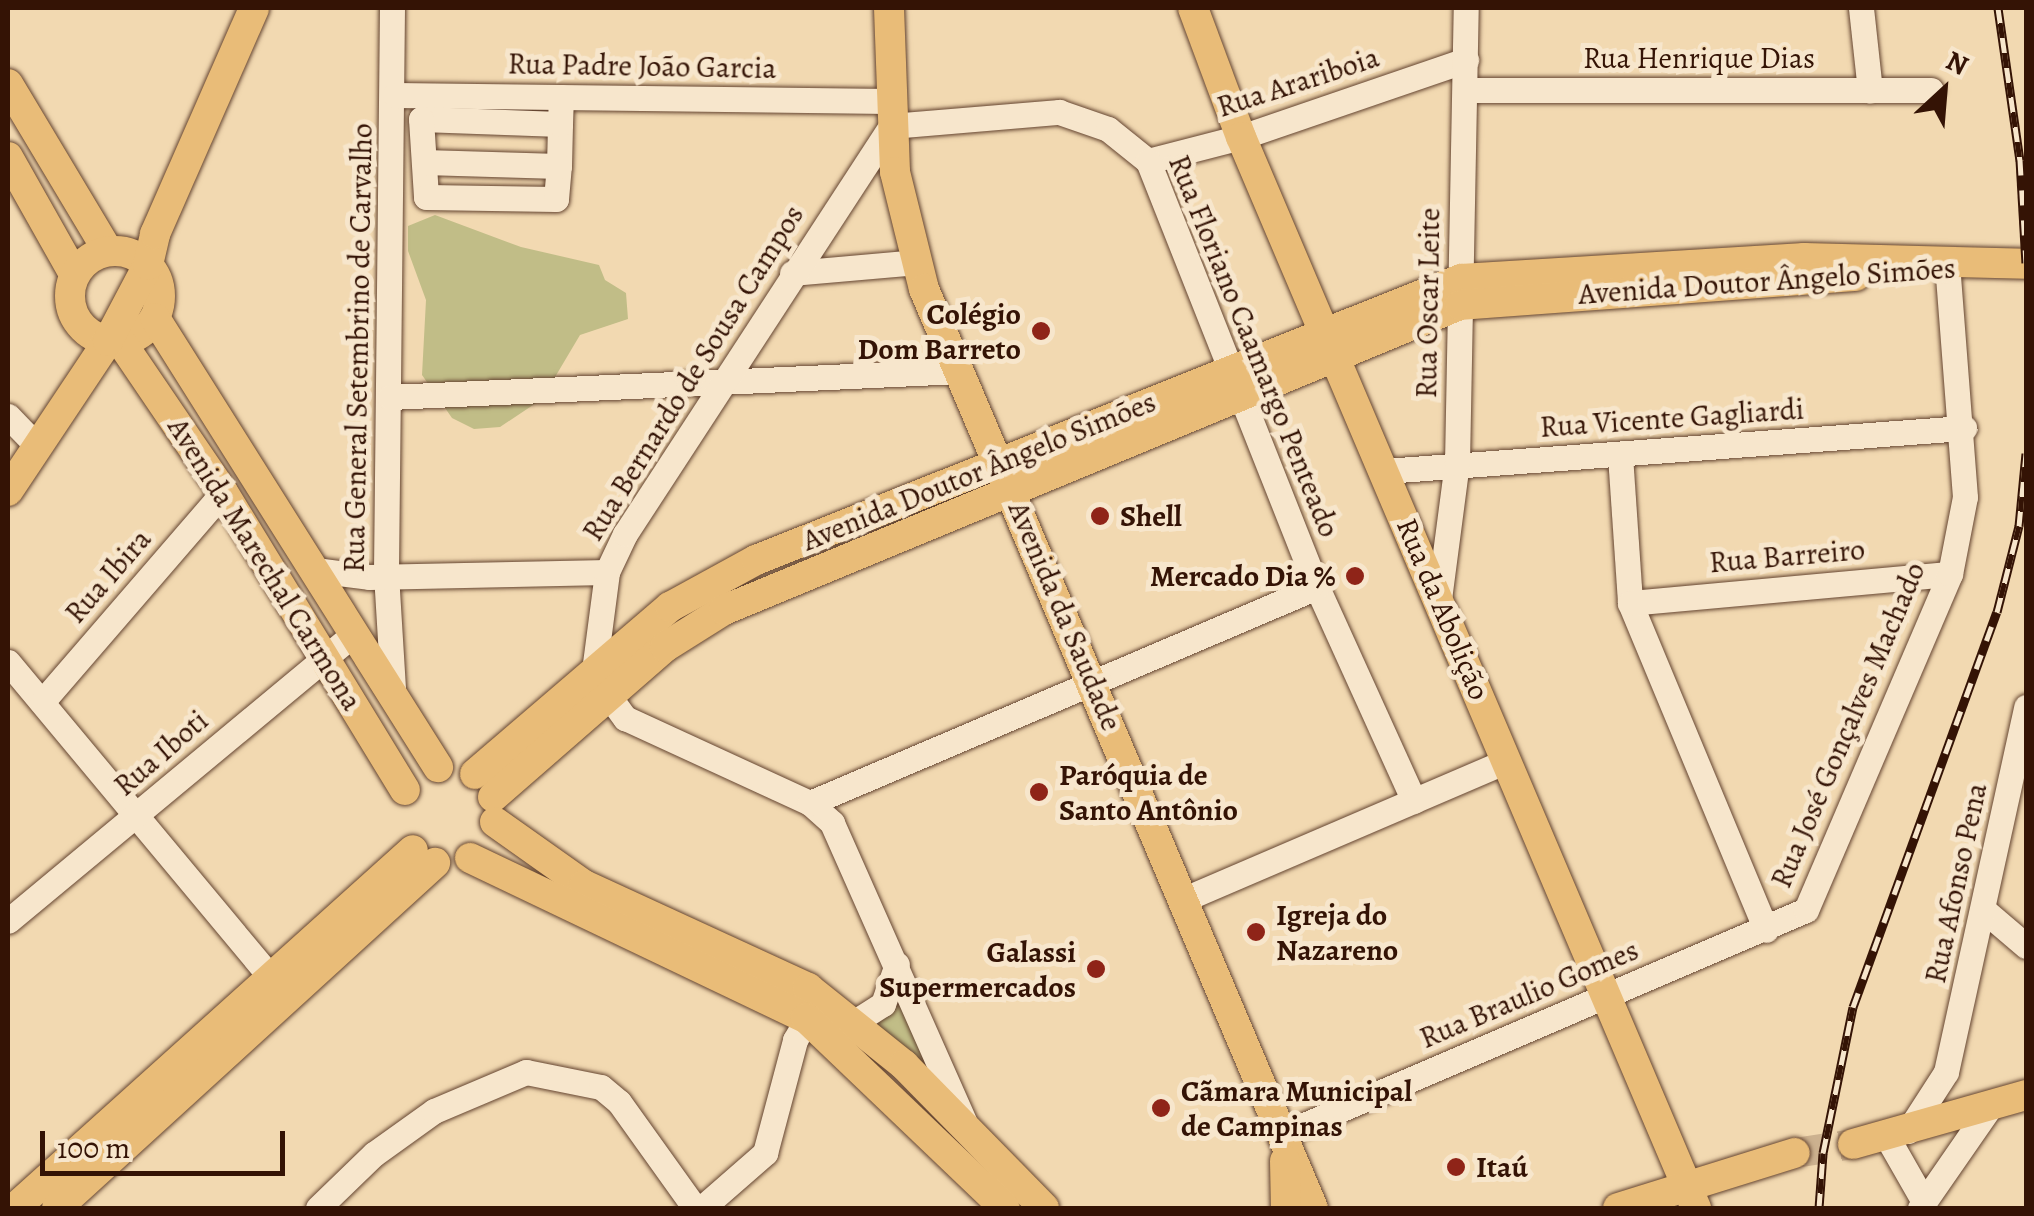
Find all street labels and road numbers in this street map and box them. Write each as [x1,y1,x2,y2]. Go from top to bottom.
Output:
street label: Rua Arariboia [1212,39,1384,125]
street label: Rua Henrique Dias [1583,40,1815,76]
street label: Rua Padre João Garcia [507,46,777,86]
street label: Rua General Setembrino de Carvalho [336,123,380,573]
street label: Rua Floriano Caamargo Penteado [1161,150,1347,542]
street label: Rua Bernardo de Sousa Campos [575,198,811,548]
street label: Rua Oscar Leite [1408,207,1448,399]
street label: Avenida Doutor Ângelo Simões [1577,250,1957,312]
street label: Avenida Doutor Ângelo Simões [797,383,1161,559]
street label: Rua Vicente Gagliardi [1539,391,1805,445]
street label: Avenida Marechal Carmona [160,411,370,717]
street label: Avenida da Saudade [1000,496,1130,736]
street label: Rua da Abolição [1389,513,1497,705]
street label: Rua Ibira [57,521,159,631]
street label: Rua Barreiro [1708,531,1866,581]
street label: Rua José Gonçalves Machado [1763,557,1933,893]
street label: Rua Iboti [107,702,215,804]
street label: Rua Afonso Pena [1917,780,1995,986]
street label: Rua Braulio Gomes [1414,932,1644,1056]

